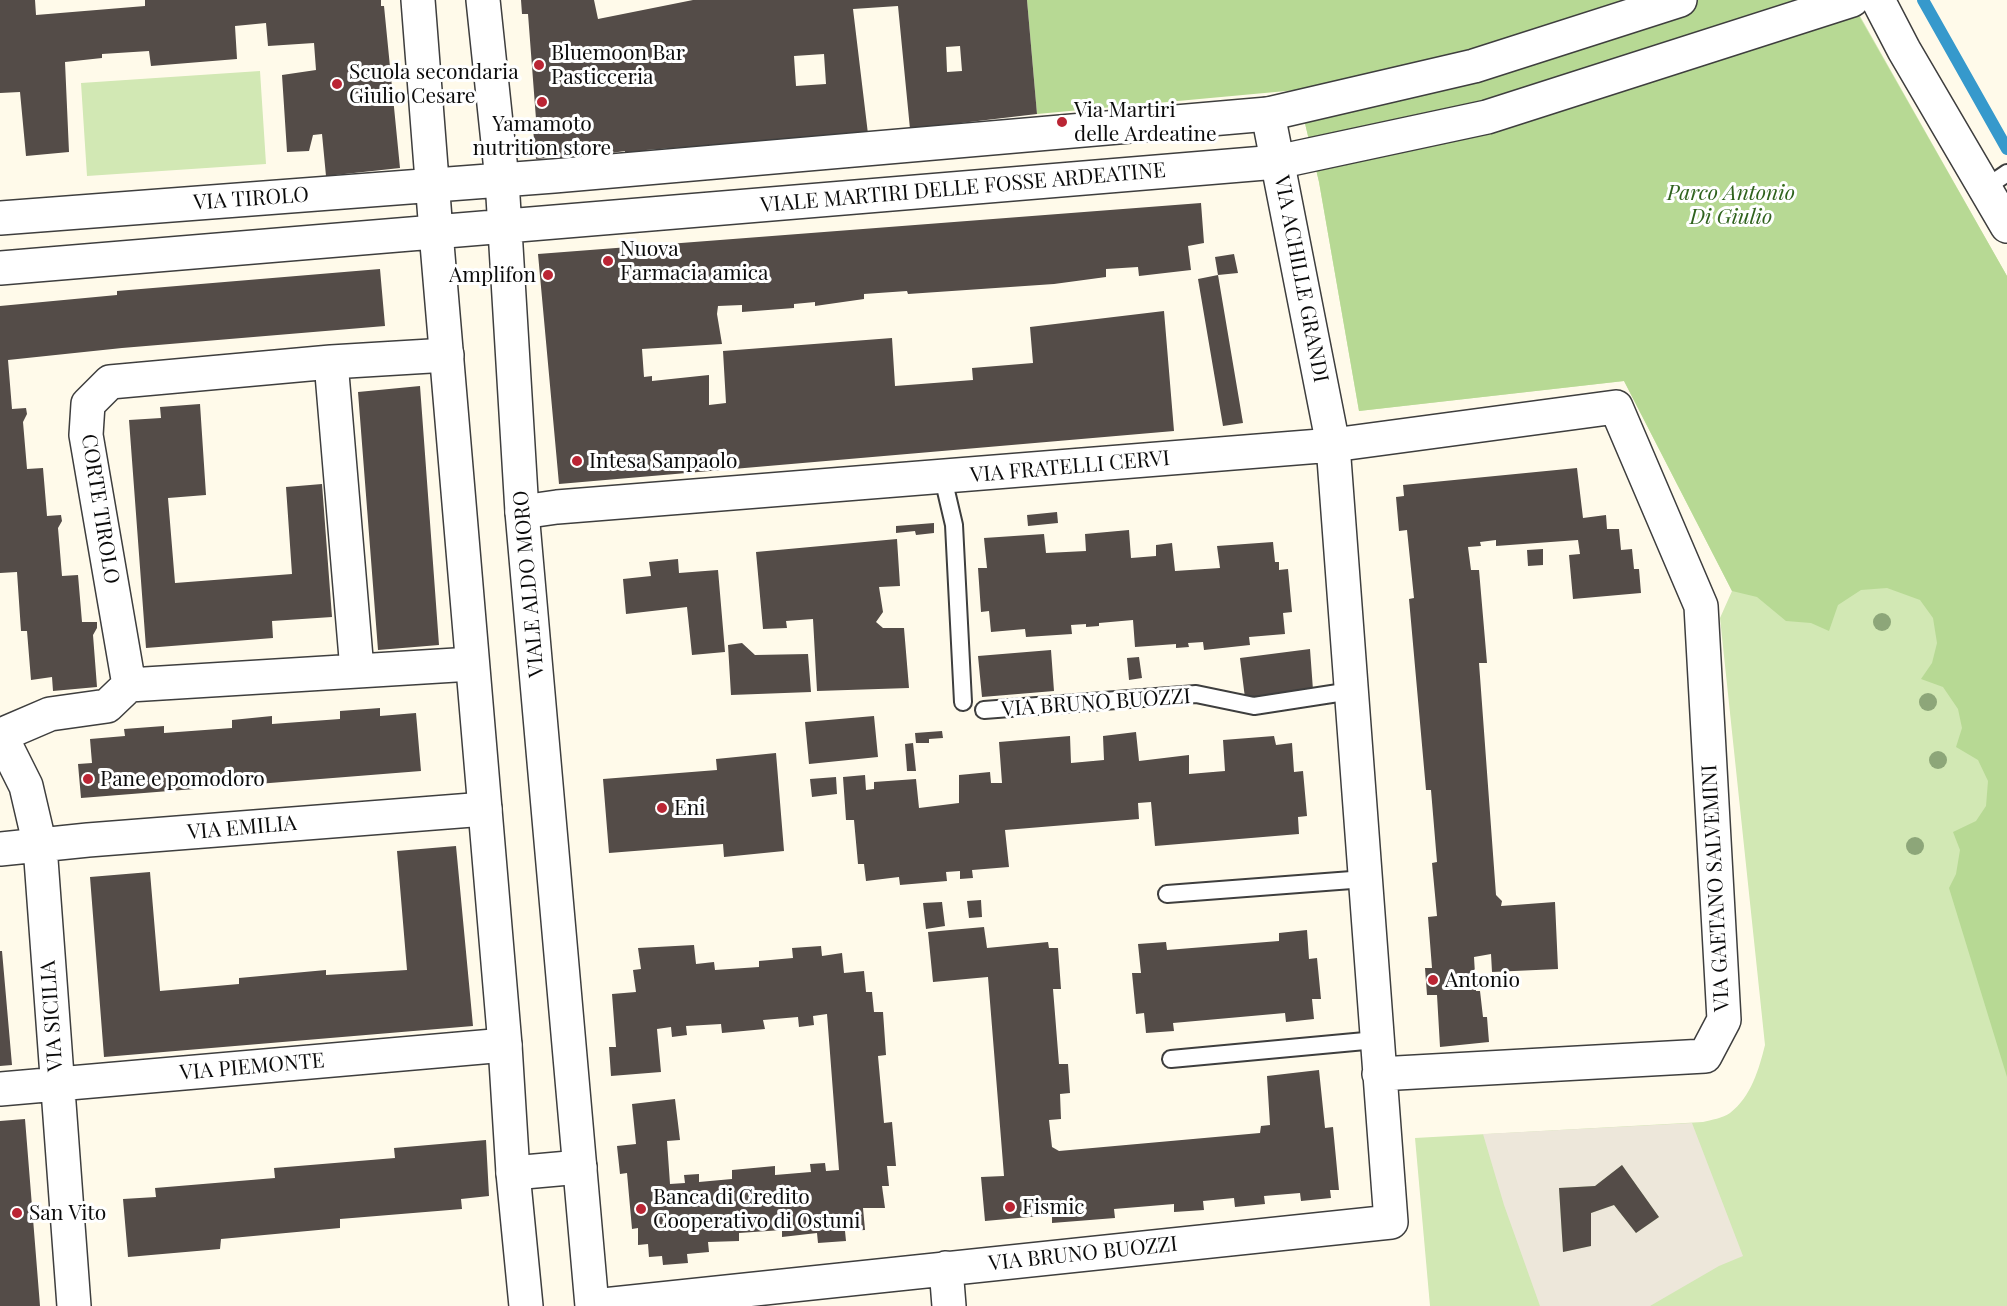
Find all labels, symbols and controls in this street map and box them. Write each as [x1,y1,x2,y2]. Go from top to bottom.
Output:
place label: Bluemoon Bar Pasticceria [551,40,685,90]
marker: Bluemoon Bar Pasticceria [532,58,546,72]
place label: Scuola secondaria Giulio Cesare [349,59,519,109]
marker: Scuola secondaria Giulio Cesare [330,77,344,91]
marker: Yamamoto nutrition store [535,95,549,109]
place label: Via Martiri delle Ardeatine [1074,97,1217,147]
place label: Yamamoto nutrition store [473,111,611,161]
marker: Via Martiri delle Ardeatine [1055,115,1069,129]
street label: VIALE MARTIRI DELLE FOSSE ARDEATINE [759,158,1167,218]
street label: VIA ACHILLE GRANDI [1269,173,1333,385]
park label: Parco Antonio Di Giulio [1667,180,1795,230]
street label: VIA TIROLO [192,182,310,216]
place label: Nuova Farmacia amica [620,236,769,286]
marker: Nuova Farmacia amica [601,254,615,268]
place label: Amplifon [449,262,536,288]
marker: Amplifon [541,268,555,282]
street label: CORTE TIROLO [76,432,124,586]
street label: VIA FRATELLI CERVI [969,446,1171,488]
place label: Intesa Sanpaolo [589,448,737,474]
marker: Intesa Sanpaolo [570,454,584,468]
street label: VIALE ALDO MORO [508,490,550,678]
street label: VIA BRUNO BUOZZI [1000,684,1192,722]
street label: VIA GAETANO SALVEMINI [1697,764,1735,1012]
place label: Pane e pomodoro [100,766,265,792]
marker: Pane e pomodoro [81,772,95,786]
place label: Eni [674,795,705,821]
marker: Eni [655,801,669,815]
street label: VIA EMILIA [186,811,298,845]
street label: VIA SICILIA [36,960,68,1072]
place label: Antonio [1445,967,1520,993]
marker: Antonio [1426,973,1440,987]
street label: VIA PIEMONTE [179,1048,325,1086]
place label: Banca di Credito Cooperativo di Ostuni [653,1184,860,1234]
place label: Fismic [1022,1194,1084,1220]
place label: San Vito [29,1200,106,1226]
marker: Fismic [1003,1200,1017,1214]
marker: Banca di Credito Cooperativo di Ostuni [634,1202,648,1216]
marker: San Vito [10,1206,24,1220]
street label: VIA BRUNO BUOZZI [987,1232,1179,1276]

